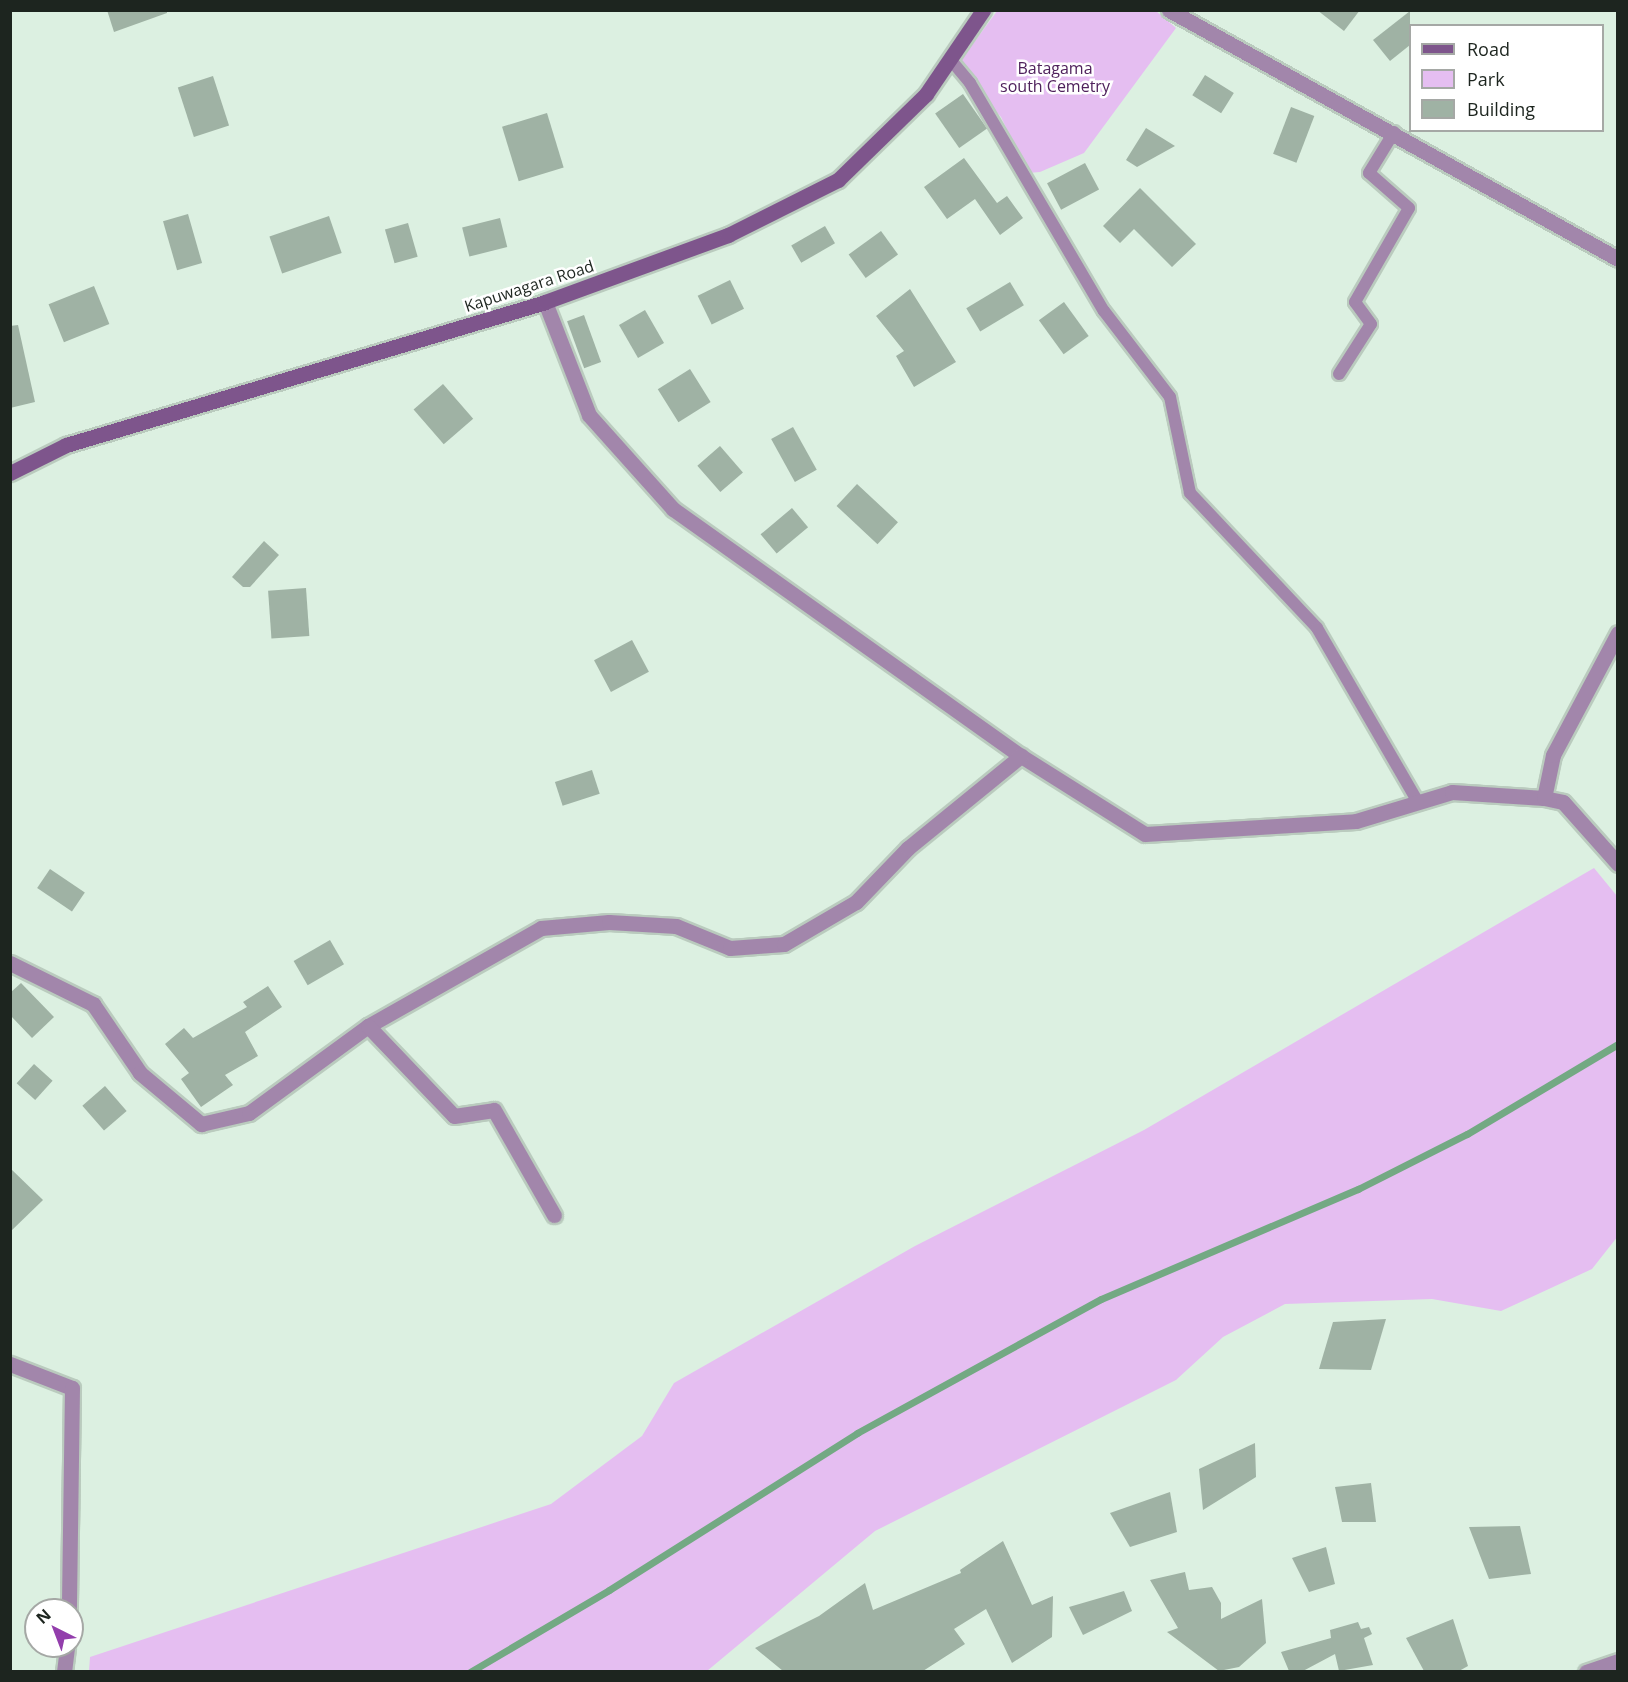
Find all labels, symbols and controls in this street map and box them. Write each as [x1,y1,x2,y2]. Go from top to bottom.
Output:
legend [1409,24,1604,132]
text: Road [1467,37,1510,61]
park label: Batagama south Cemetry [1000,58,1110,96]
text: Park [1467,67,1505,91]
text: Building [1467,97,1535,121]
street label: Kapuwagara Road [462,256,596,316]
north arrow [24,1598,84,1658]
text: N [31,1604,55,1629]

